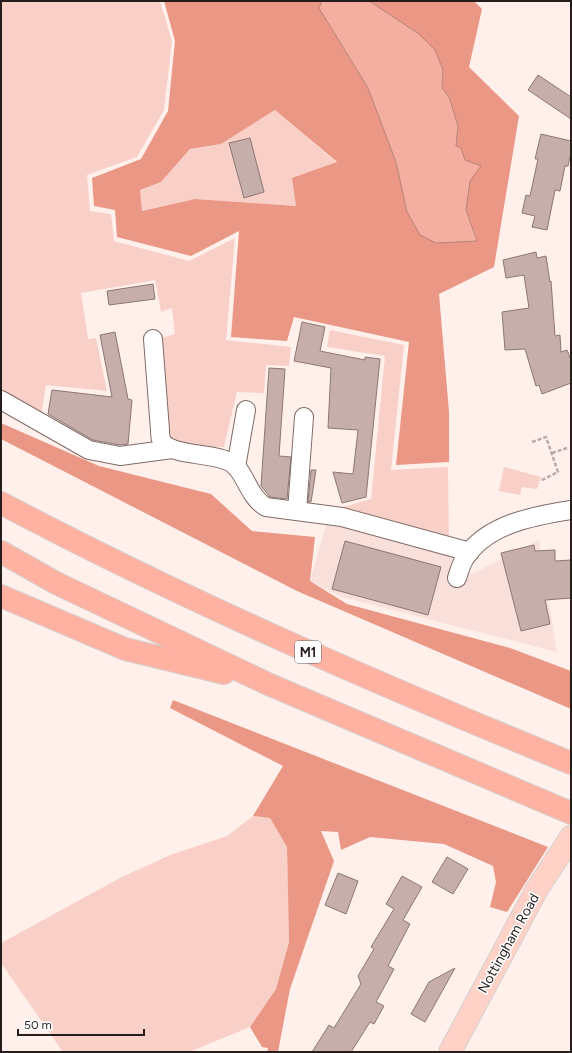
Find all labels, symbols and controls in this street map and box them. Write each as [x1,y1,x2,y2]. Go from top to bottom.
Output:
road number: M1 [295,641,321,663]
street label: Nottingham Road [474,890,543,996]
scale bar [18,1011,144,1037]
text: 50 m [24,1018,52,1032]

